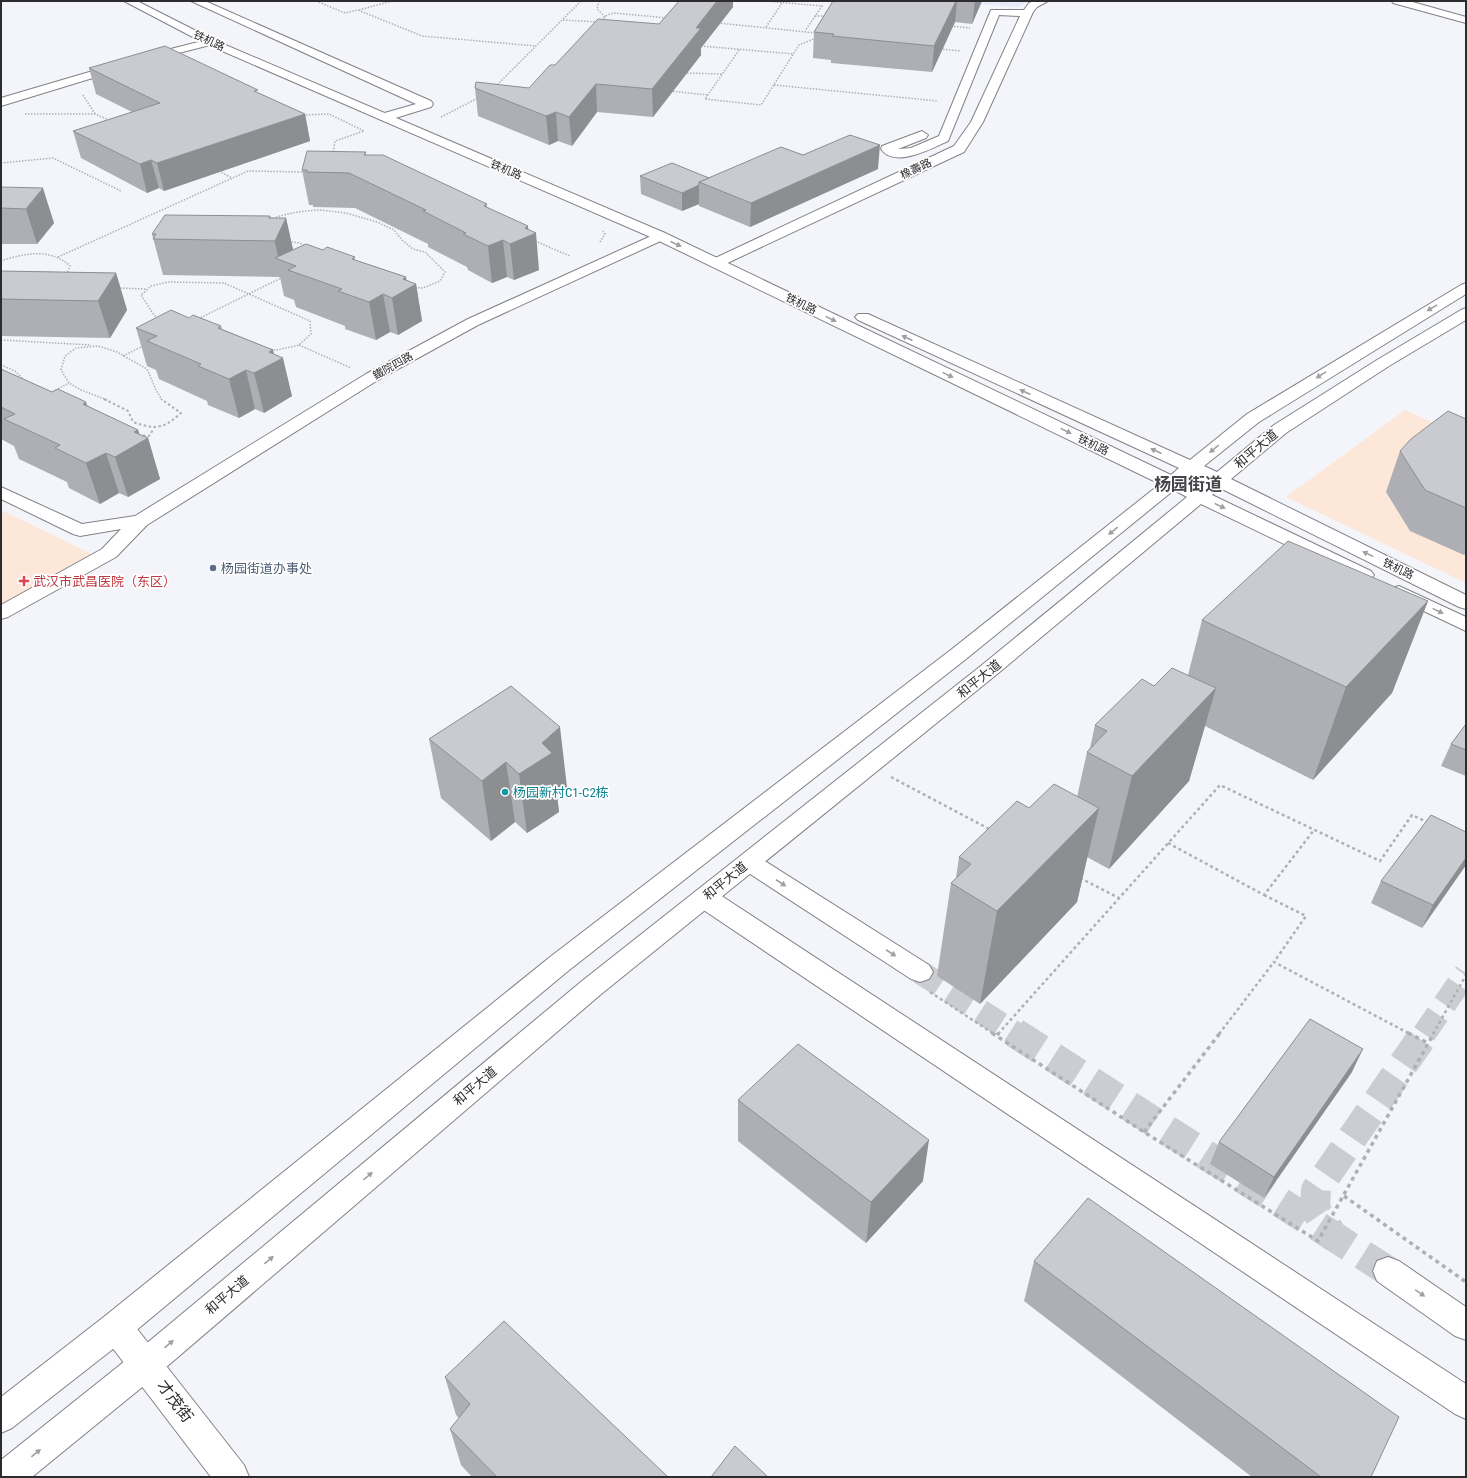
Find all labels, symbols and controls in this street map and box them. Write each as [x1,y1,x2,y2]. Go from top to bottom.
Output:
street label: 铁机路 [191,28,227,54]
street label: 橡壽路 [898,156,934,182]
street label: 铁机路 [488,158,524,182]
one-way arrow [671,241,682,247]
street label: 铁机路 [783,291,819,317]
one-way arrow [1426,305,1438,312]
one-way arrow [826,316,837,322]
one-way arrow [901,335,913,341]
street label: 鐵院四路 [371,350,415,382]
one-way arrow [943,372,954,378]
one-way arrow [1315,372,1327,379]
one-way arrow [1019,389,1031,395]
street label: 和平大道 [1231,427,1281,471]
one-way arrow [1060,428,1071,434]
street label: 铁机路 [1075,432,1111,458]
one-way arrow [1209,445,1220,453]
one-way arrow [1151,448,1162,454]
district label: 杨园街道 [1154,474,1222,494]
one-way arrow [1214,503,1226,509]
one-way arrow [1108,526,1119,535]
one-way arrow [1363,551,1374,557]
street label: 铁机路 [1380,556,1416,582]
place label: 杨园街道办事处 [221,561,312,576]
marker: 杨园街道办事处 [208,563,218,573]
place label: 武汉市武昌医院（东区） [33,574,176,589]
marker: 武汉市武昌医院（东区） [18,575,30,587]
one-way arrow [1432,608,1444,614]
street label: 和平大道 [954,657,1004,701]
place label: 杨园新村C1-C2栋 [513,785,609,800]
marker: 杨园新村C1-C2栋 [500,787,510,797]
street label: 和平大道 [700,859,750,903]
one-way arrow [776,880,787,887]
one-way arrow [885,950,897,957]
street label: 和平大道 [450,1064,500,1108]
one-way arrow [363,1172,373,1181]
one-way arrow [263,1256,274,1265]
street label: 和平大道 [202,1273,252,1317]
one-way arrow [1415,1289,1425,1297]
one-way arrow [164,1340,175,1349]
street label: 才茂街 [153,1376,197,1426]
one-way arrow [30,1448,41,1457]

